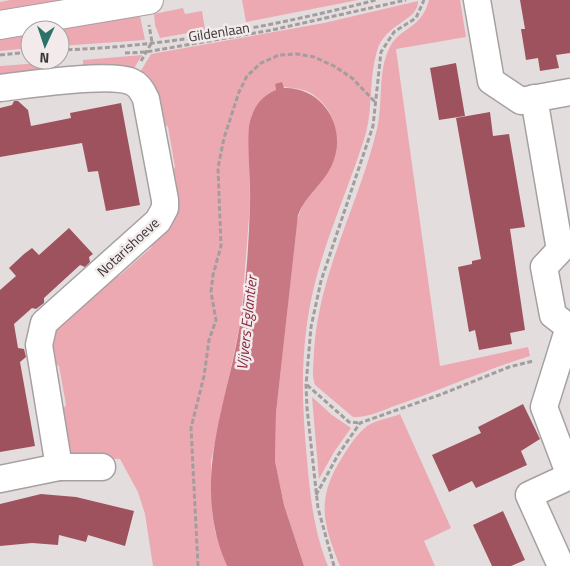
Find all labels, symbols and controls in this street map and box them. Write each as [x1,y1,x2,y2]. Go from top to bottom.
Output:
street label: Gildenlaan [187,16,251,47]
north arrow [20,20,70,70]
text: N [39,48,50,69]
street label: Notarishoeve [92,212,164,281]
water label: Vijvers Eglantier [230,273,263,371]

